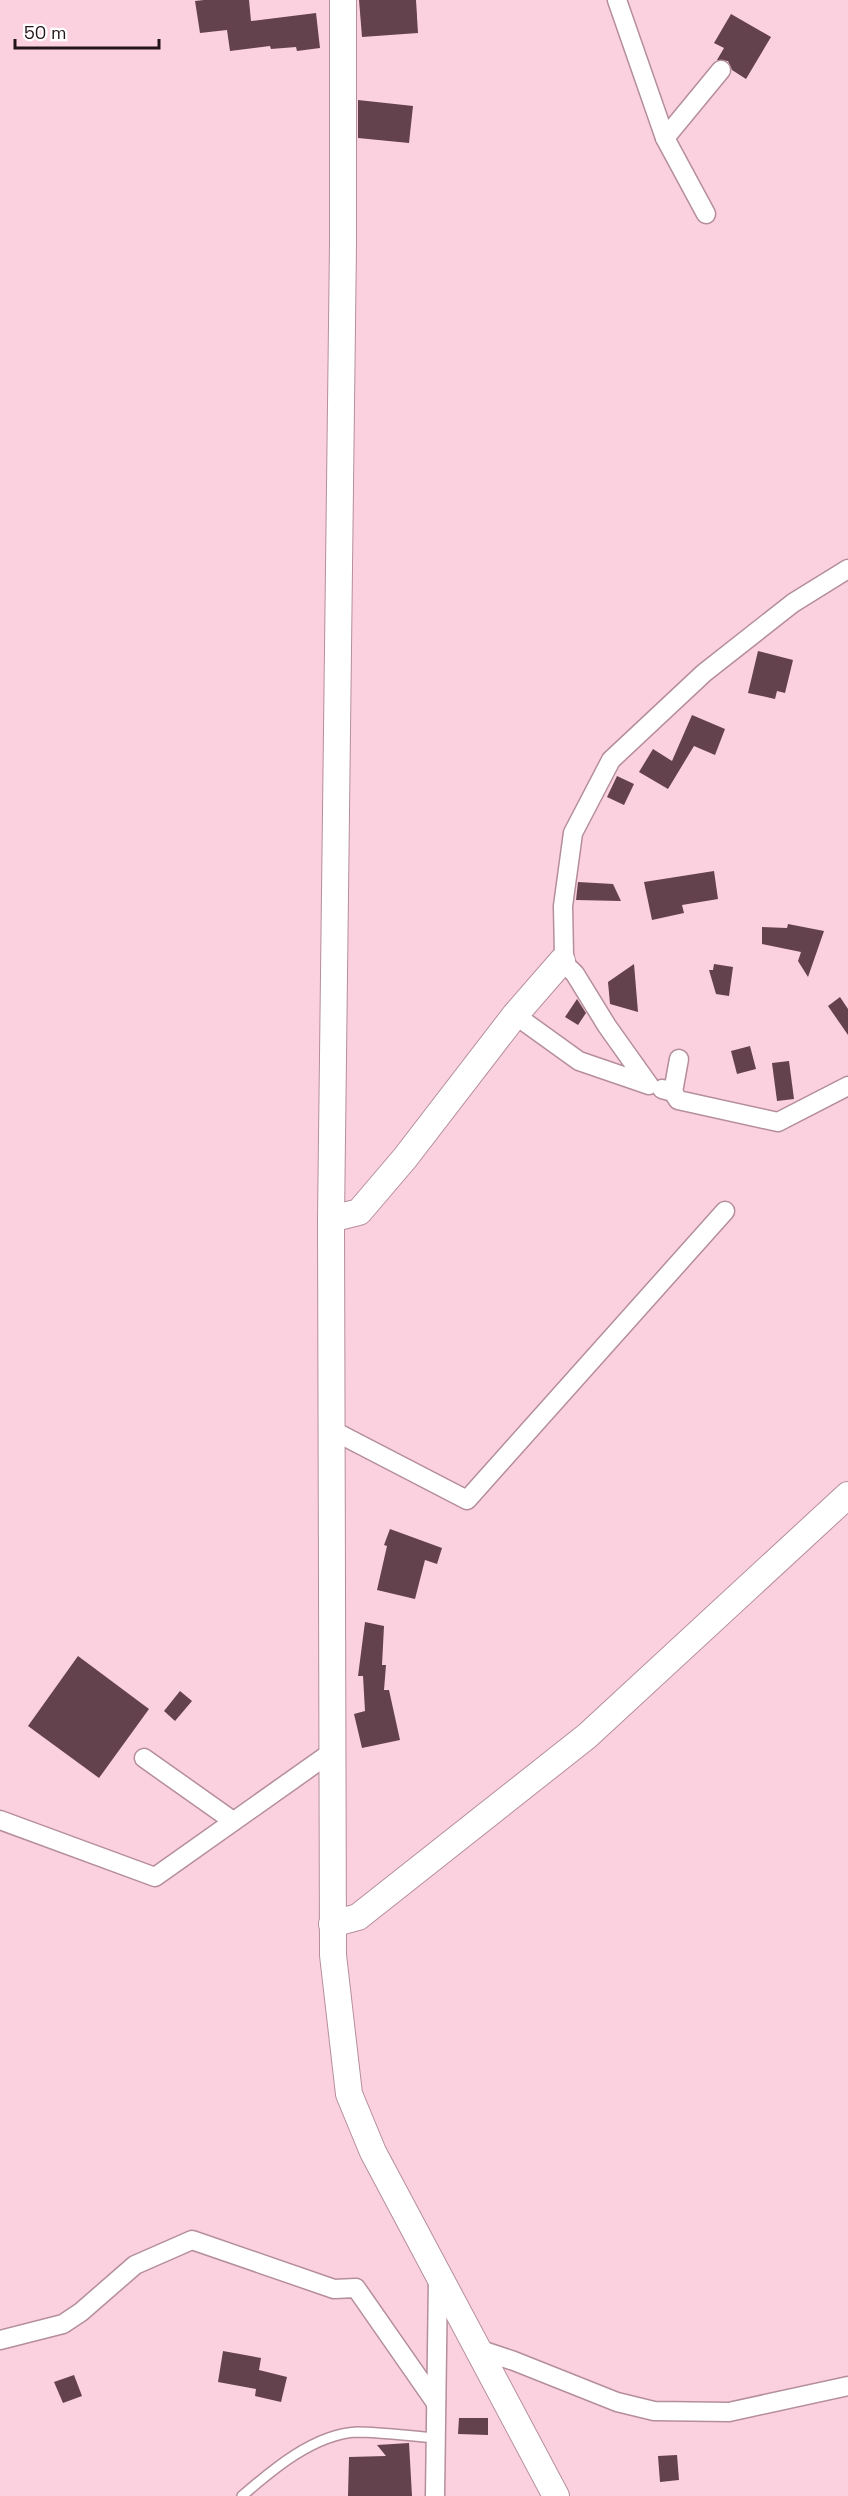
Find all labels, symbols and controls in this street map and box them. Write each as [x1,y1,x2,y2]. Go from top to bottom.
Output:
scale bar [15,12,159,50]
text: 50 m [24,21,66,44]

